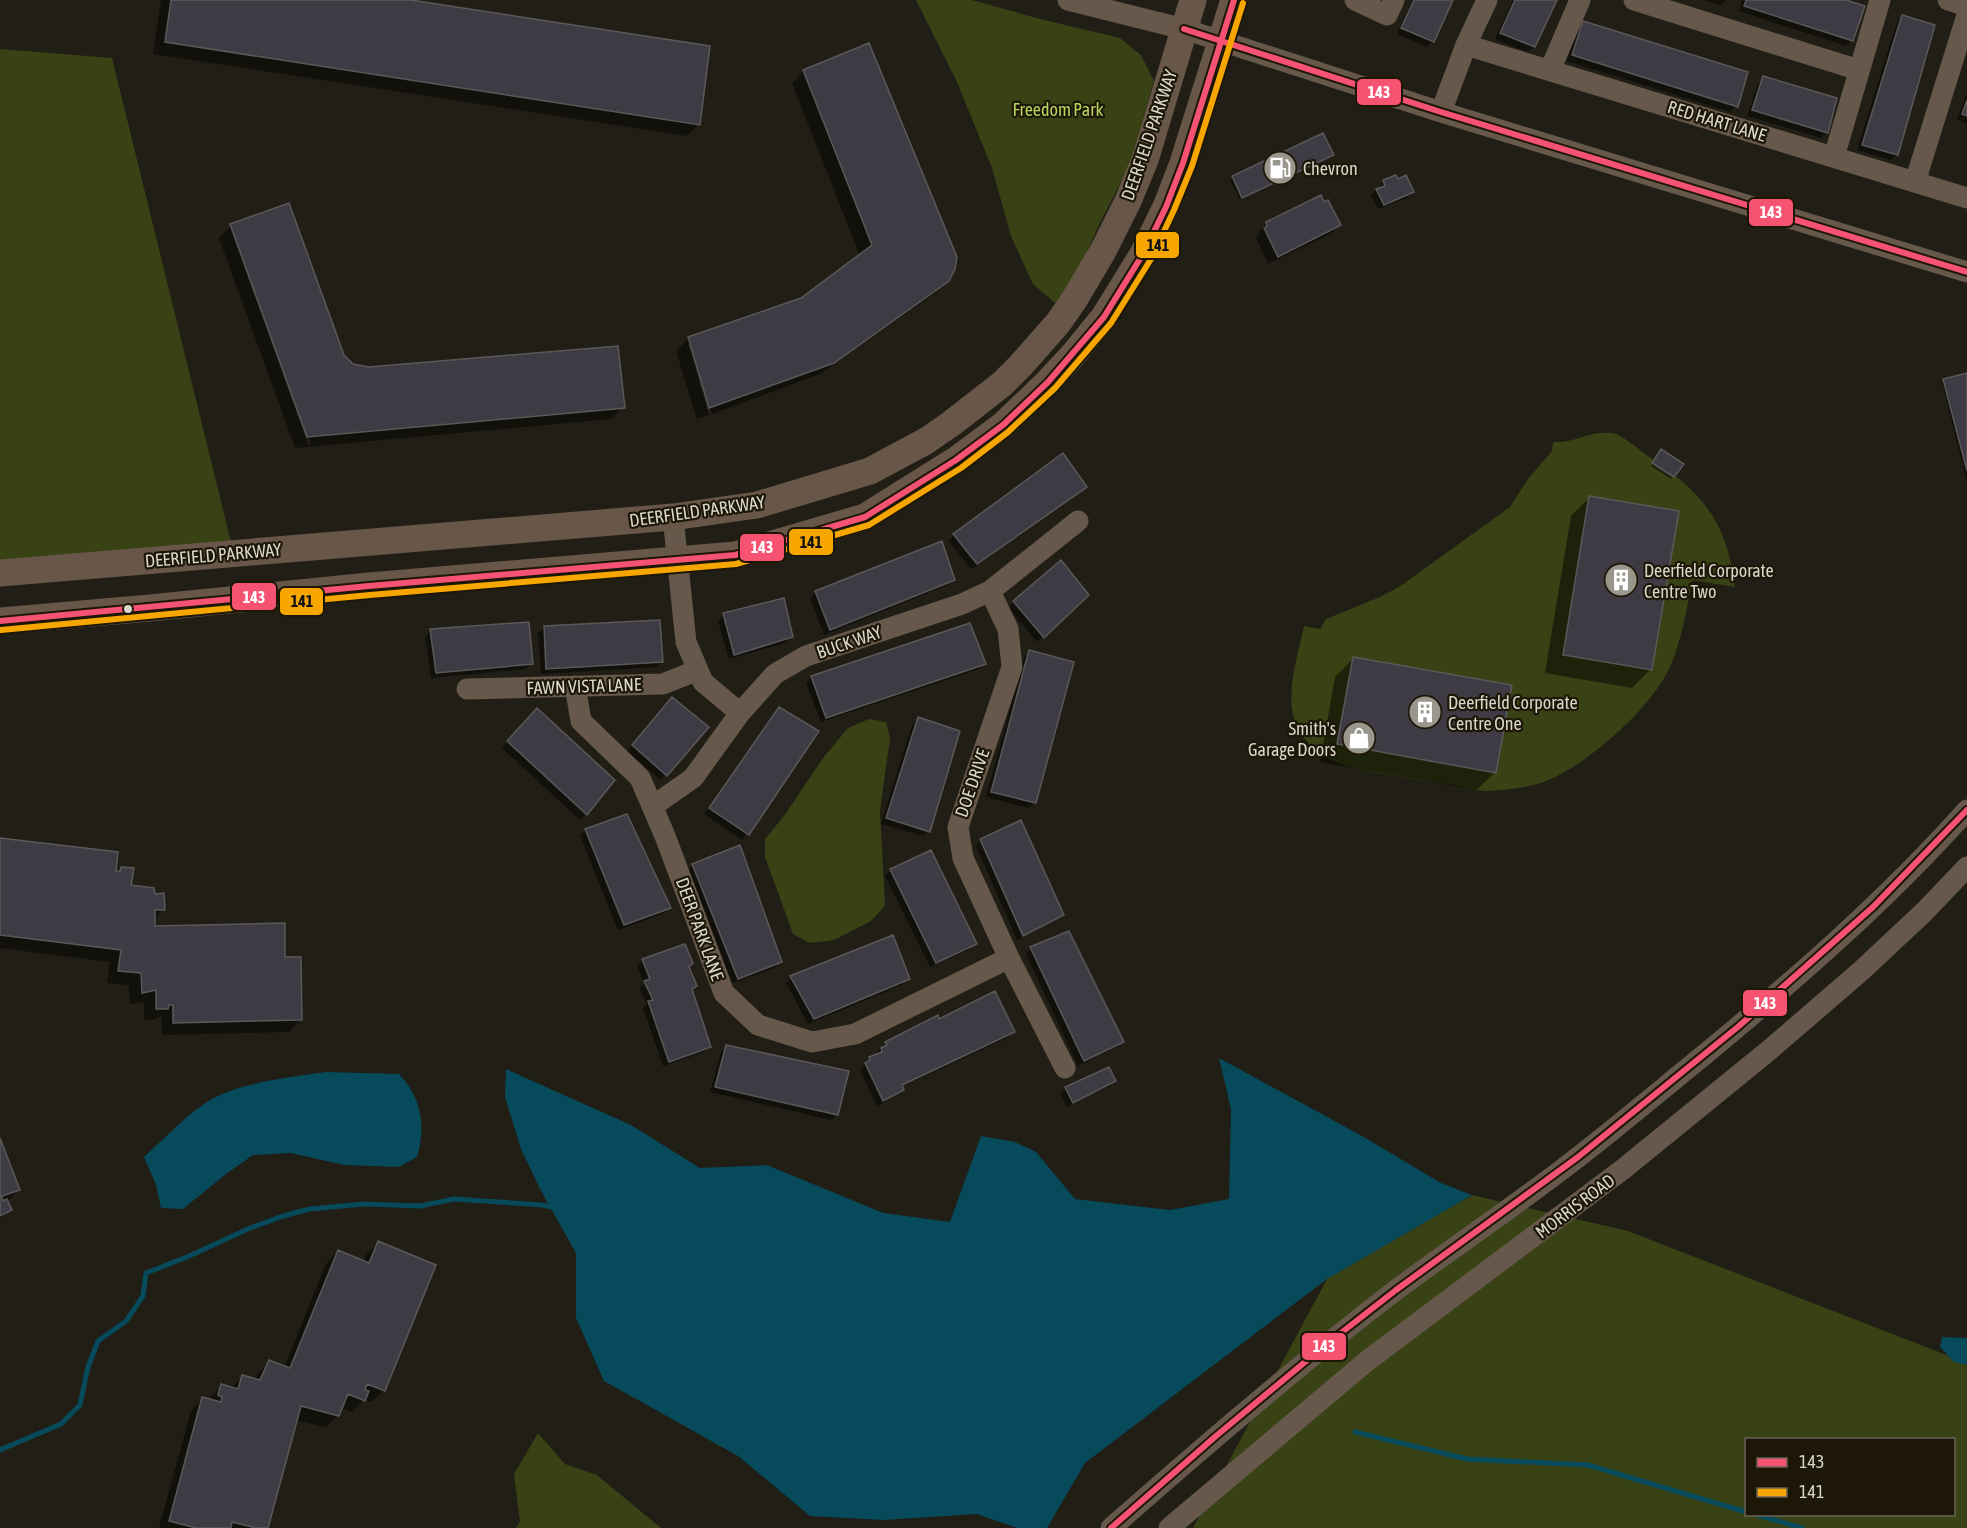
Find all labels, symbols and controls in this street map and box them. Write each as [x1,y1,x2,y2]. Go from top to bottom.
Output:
street label: DEERFIELD PARKWAY [1117,67,1181,203]
line badge: 143 [1356,78,1402,106]
text: 143 [1368,83,1390,101]
street label: RED HART LANE [1665,96,1769,146]
park label: Freedom Park [1013,99,1103,120]
fuel station icon: Chevron [1262,150,1298,186]
place label: Chevron [1303,158,1358,179]
line badge: 143 [1748,198,1794,227]
text: 143 [1760,203,1782,221]
line badge: 141 [1135,231,1180,259]
text: 141 [1147,236,1170,254]
street label: DEERFIELD PARKWAY [628,491,766,531]
line badge: 141 [788,528,834,556]
line badge: 143 [739,533,785,562]
text: 141 [800,533,823,551]
text: 143 [751,538,773,556]
street label: DEERFIELD PARKWAY [144,539,282,571]
place label: Deerfield Corporate Centre Two [1644,560,1774,602]
building icon: Deerfield Corporate Centre Two [1603,562,1639,598]
line badge: 143 [231,582,277,611]
line badge: 141 [279,587,324,616]
text: 143 [243,588,265,606]
text: 141 [291,592,314,610]
unlabelled marker [122,603,134,615]
street label: BUCK WAY [814,621,884,663]
street label: FAWN VISTA LANE [526,673,642,699]
place label: Deerfield Corporate Centre One [1448,692,1578,734]
building icon: Deerfield Corporate Centre One [1407,694,1443,730]
place label: Smith's Garage Doors [1248,718,1336,760]
shop icon: Smith's Garage Doors [1341,720,1377,756]
street label: DOE DRIVE [951,746,994,820]
street label: DEER PARK LANE [672,875,728,984]
line badge: 143 [1742,989,1788,1017]
text: 143 [1754,994,1776,1012]
street label: MORRIS ROAD [1531,1170,1619,1242]
line badge: 143 [1301,1332,1347,1361]
text: 143 [1313,1337,1335,1355]
legend [1745,1438,1955,1516]
text: 143 [1799,1451,1824,1472]
text: 141 [1799,1481,1824,1502]

